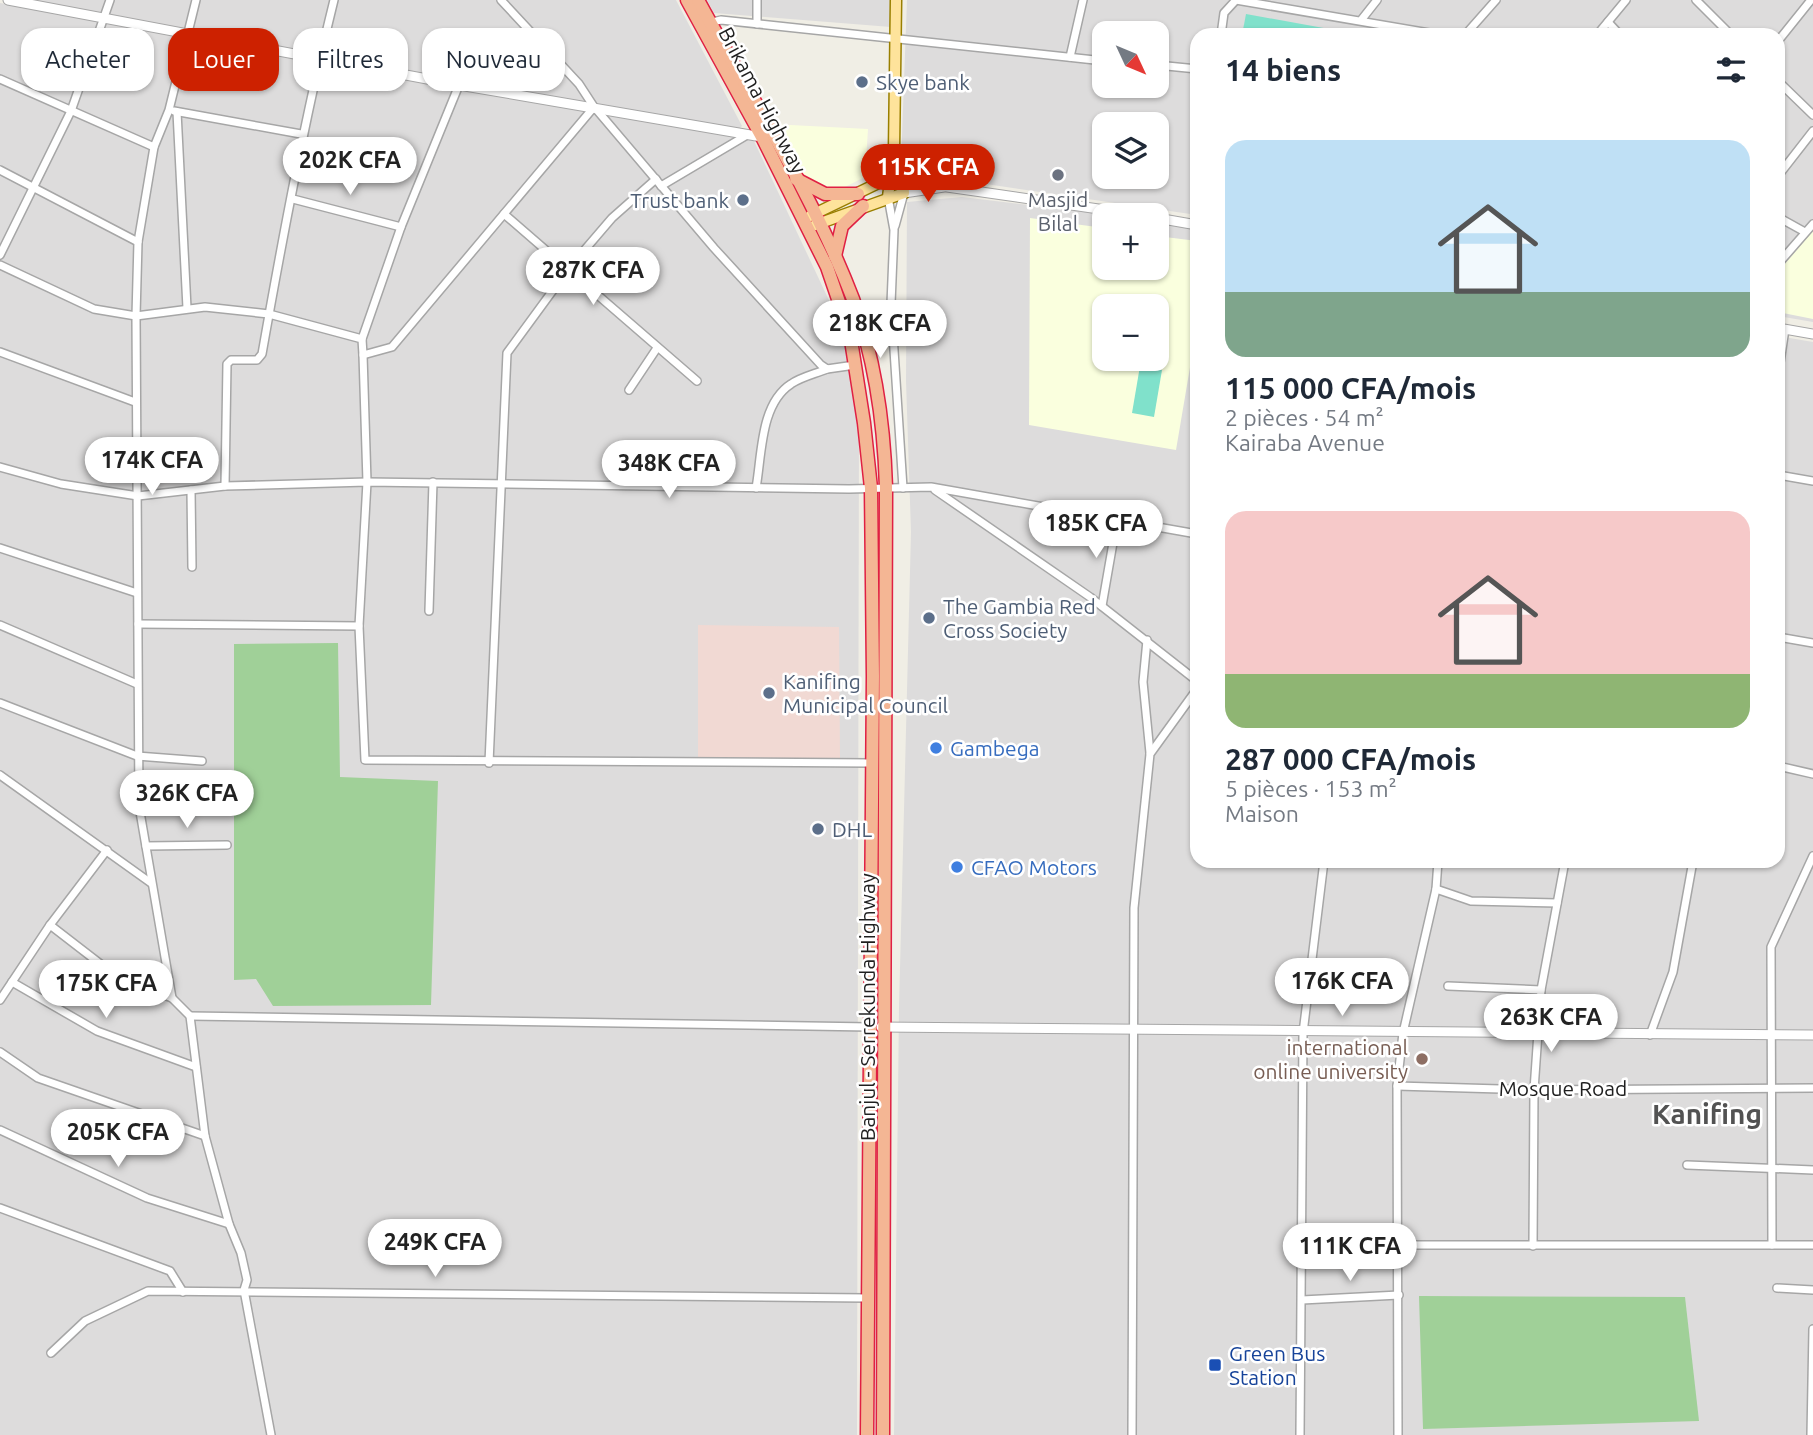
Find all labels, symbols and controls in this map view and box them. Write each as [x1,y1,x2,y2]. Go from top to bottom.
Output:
north arrow [1092,21,1169,98]
map controls [1092,21,1169,371]
street label: Brikama Highway [714,23,812,177]
chip: Acheter [21,28,154,91]
chip: Louer [168,28,279,91]
chip: Filtres [293,28,408,91]
chip: Nouveau [422,28,565,91]
icon: filters [1712,51,1750,89]
text: 14 biens [1225,53,1341,87]
place label: Skye bank [876,70,970,94]
marker: Skye bank [854,74,870,90]
button: layers [1092,112,1169,189]
pin: 202K CFA [278,138,422,197]
pin: 115K CFA [856,144,1000,204]
text: 202K CFA [299,147,401,172]
text: 115K CFA [877,154,979,179]
marker: Masjid Bilal [1050,167,1066,183]
icon: home [1425,186,1551,312]
place label: Masjid Bilal [1028,187,1088,235]
place label: Trust bank [630,188,729,212]
marker: Trust bank [735,192,751,208]
button: + [1092,203,1169,280]
pin: 287K CFA [521,247,665,307]
text: 287K CFA [542,257,644,282]
button: − [1092,294,1169,371]
pin: 218K CFA [808,300,952,360]
text: 218K CFA [829,310,931,335]
text: 115 000 CFA/mois [1225,371,1476,405]
text: 2 pièces · 54 m² [1225,405,1384,430]
text: Kairaba Avenue [1225,430,1385,455]
pin: 174K CFA [80,438,224,497]
pin: 348K CFA [597,440,741,500]
text: 174K CFA [101,447,203,472]
text: 348K CFA [618,450,720,475]
pin: 185K CFA [1024,500,1168,560]
text: 185K CFA [1045,510,1147,535]
icon: home [1425,557,1551,683]
place label: The Gambia Red Cross Society [943,594,1096,642]
marker: The Gambia Red Cross Society [921,610,937,626]
place label: Kanifing Municipal Council [783,669,948,717]
marker: Kanifing Municipal Council [761,685,777,701]
place label: Gambega [950,736,1040,760]
marker: Gambega [928,740,944,756]
text: 287 000 CFA/mois [1225,742,1476,776]
pin: 326K CFA [115,770,259,830]
text: 5 pièces · 153 m² [1225,776,1397,801]
text: 326K CFA [136,780,238,805]
text: Maison [1225,801,1299,826]
place label: DHL [832,817,872,841]
marker: DHL [810,821,826,837]
place label: CFAO Motors [971,855,1097,879]
marker: CFAO Motors [949,859,965,875]
street label: Banjul - Serrekunda Highway [855,873,879,1141]
pin: 176K CFA [1270,958,1414,1018]
pin: 175K CFA [34,960,178,1020]
text: 176K CFA [1291,968,1393,993]
text: 175K CFA [55,970,157,995]
pin: 263K CFA [1479,995,1623,1054]
text: 263K CFA [1500,1004,1602,1029]
place label: international online university [1253,1035,1408,1083]
marker: international online university [1414,1051,1430,1067]
street label: Mosque Road [1499,1076,1627,1100]
district label: Kanifing [1652,1098,1762,1129]
pin: 205K CFA [46,1110,190,1169]
text: 205K CFA [67,1119,169,1144]
pin: 249K CFA [363,1220,507,1279]
pin: 111K CFA [1278,1224,1422,1283]
text: 249K CFA [384,1229,486,1254]
text: 111K CFA [1299,1233,1401,1258]
place label: Green Bus Station [1229,1341,1325,1389]
marker: Green Bus Station [1207,1357,1223,1373]

